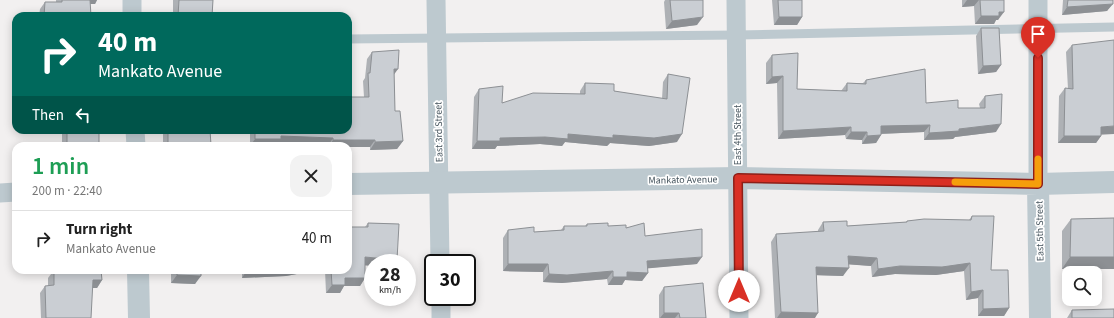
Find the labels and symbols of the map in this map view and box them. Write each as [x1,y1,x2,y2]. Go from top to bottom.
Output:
pin [1021,17,1055,58]
street label: East 3rd Street [431,101,447,162]
street label: East 4th Street [731,104,745,165]
street label: Mankato Avenue [648,172,718,188]
street label: East 5th Street [1032,200,1048,261]
speed limit sign: 30 [424,254,476,306]
position arrow [718,270,760,312]

